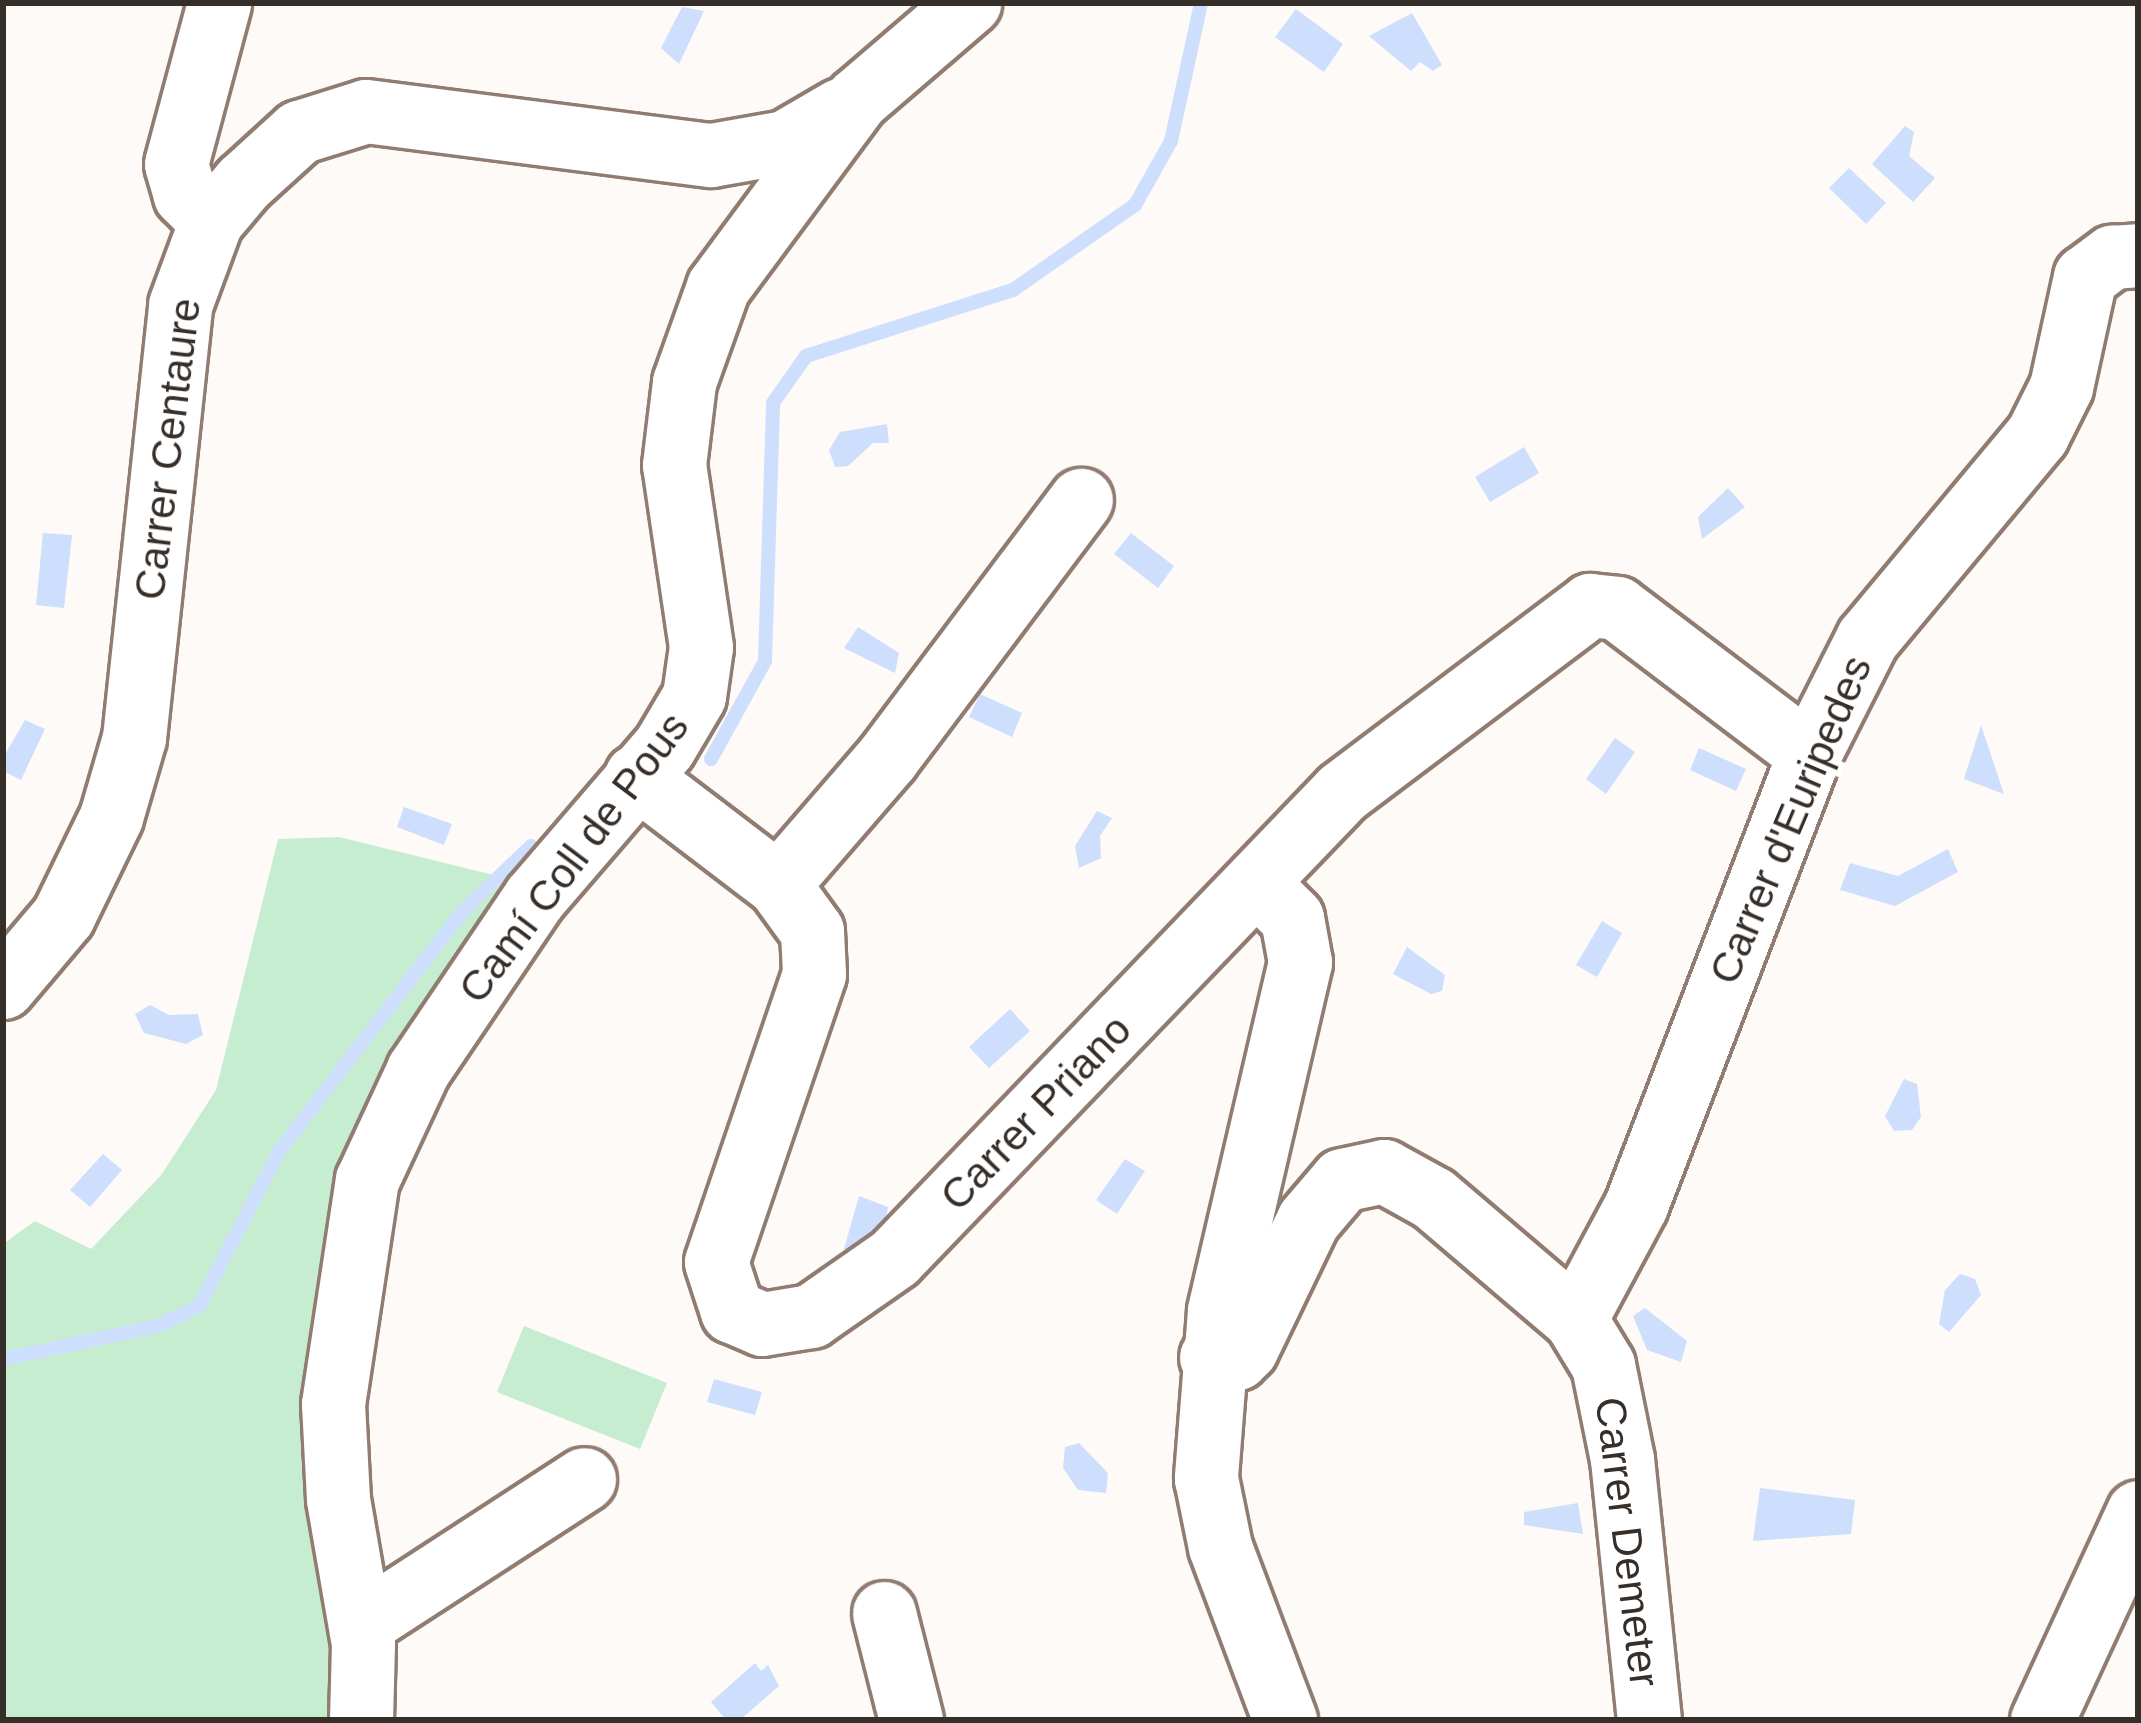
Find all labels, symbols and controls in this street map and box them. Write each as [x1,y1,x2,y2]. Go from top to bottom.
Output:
street label: Carrer Centaure [124,295,212,603]
street label: Carrer d'Euripedes [1699,649,1883,991]
street label: Camí Coll de Pous [449,703,699,1013]
street label: Carrer Priano [930,1005,1142,1221]
street label: Carrer Demeter [1584,1394,1670,1690]

